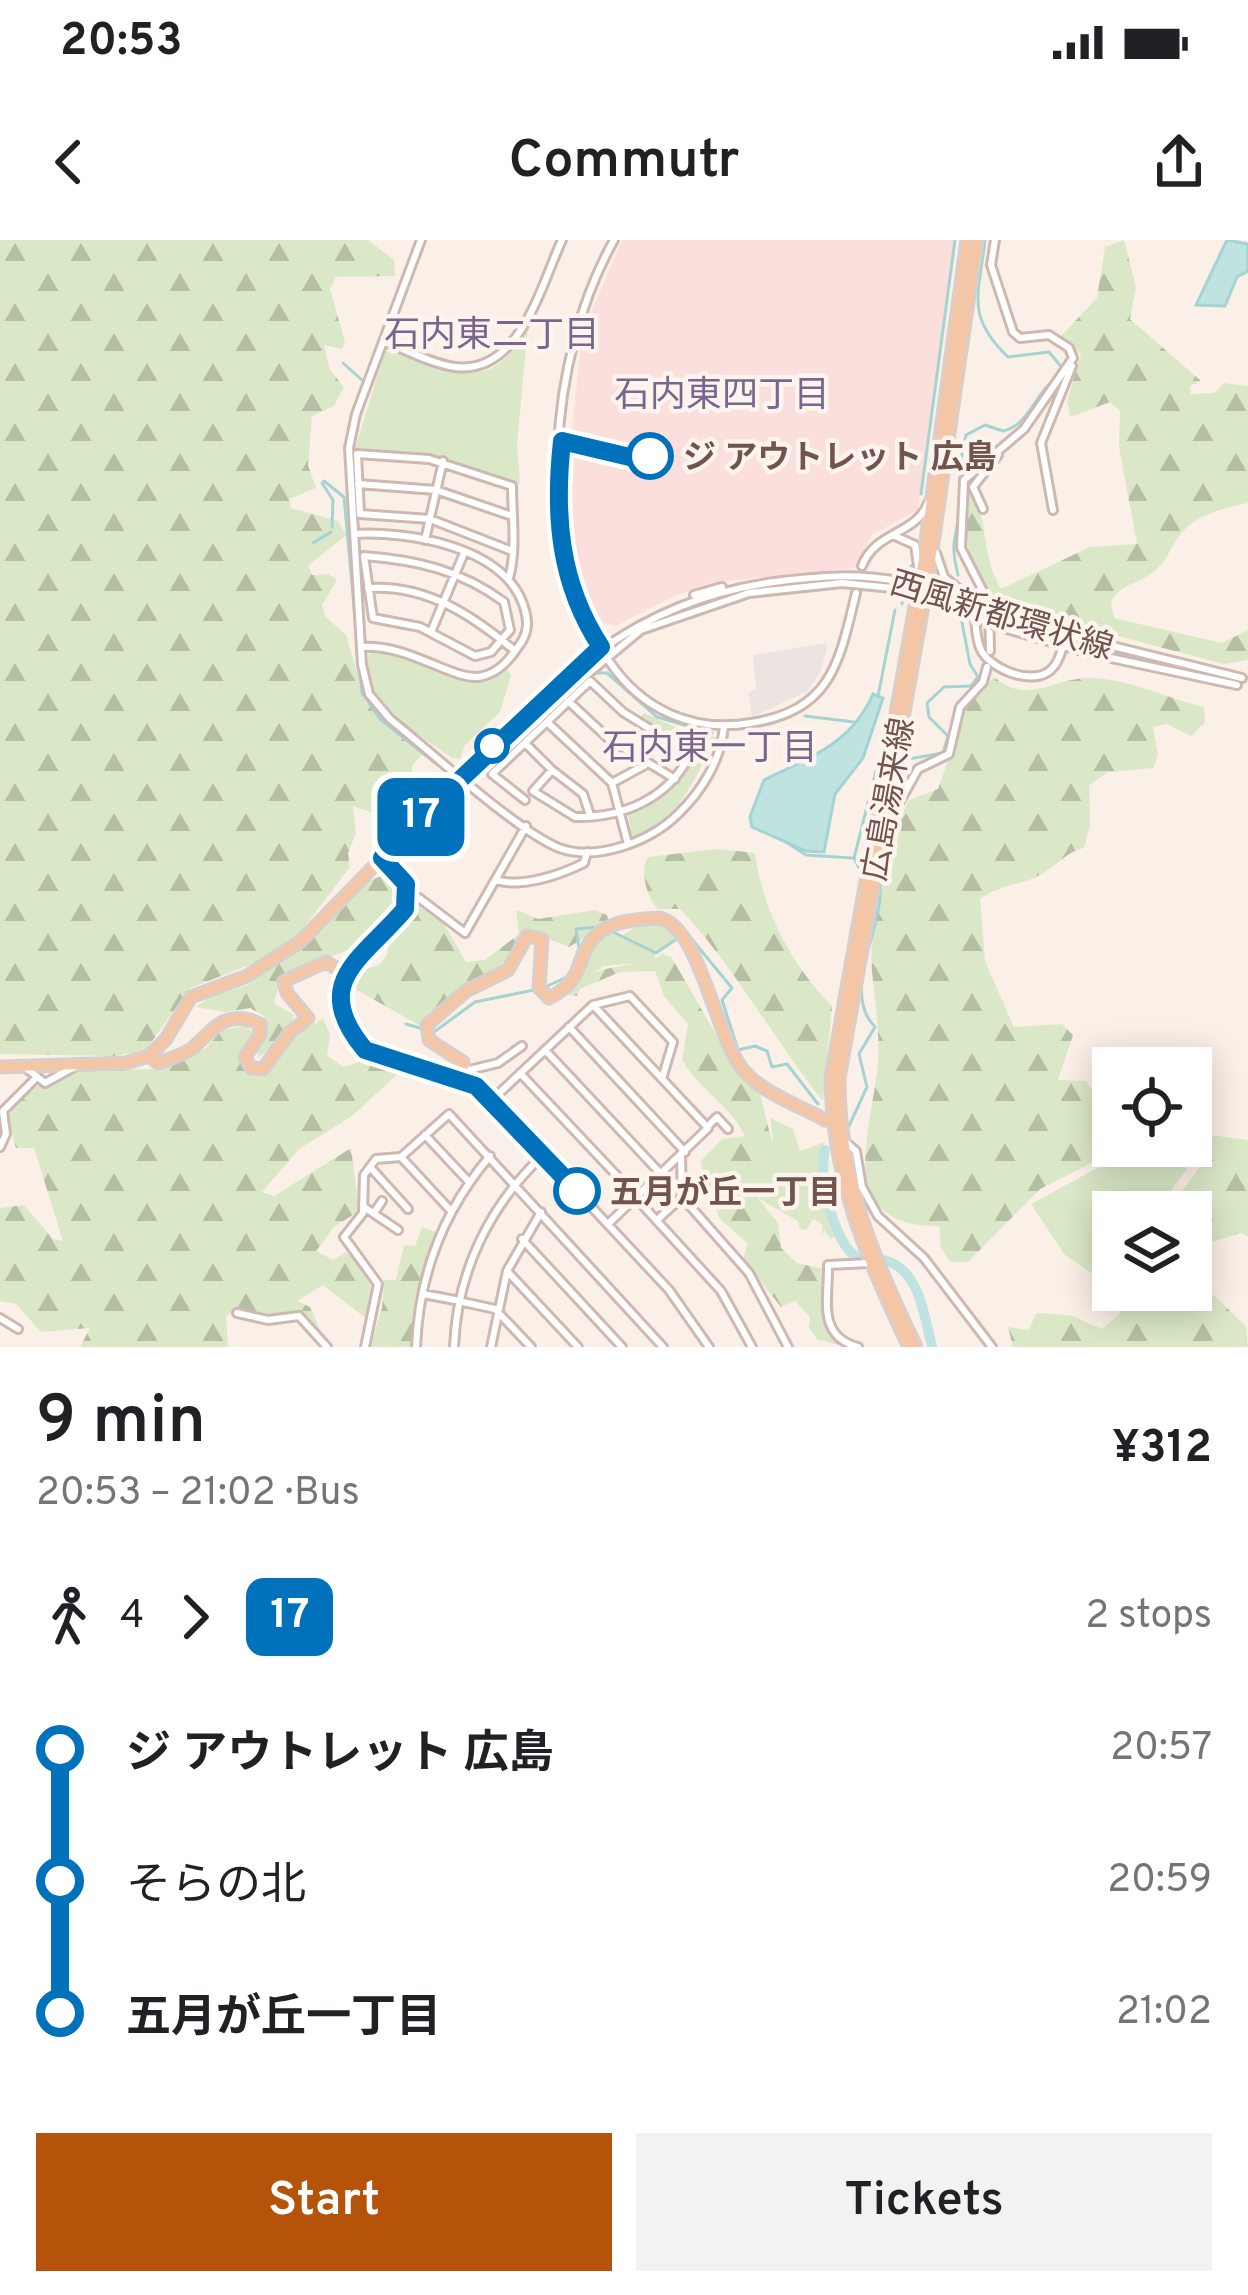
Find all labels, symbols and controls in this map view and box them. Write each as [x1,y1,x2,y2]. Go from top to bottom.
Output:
text: 20:53 [60,14,183,71]
text: Commutr [509,128,739,197]
icon: back [36,129,102,195]
icon: share [1146,129,1212,195]
district label: 石内東二丁目 [384,314,600,360]
district label: 石内東四丁目 [614,374,830,420]
marker: ジ アウトレット 広島 [628,434,672,478]
place label: ジ アウトレット 広島 [683,439,997,481]
street label: 西風新都環状線 [884,564,1117,672]
street label: 広島湯来線 [856,715,926,885]
district label: 石内東一丁目 [602,727,818,773]
unlabelled marker [476,730,508,762]
line badge: 17 [367,778,475,856]
text: 17 [401,790,441,843]
map controls [1092,1047,1212,1311]
button: locate [1092,1047,1212,1167]
marker: 五月が丘一丁目 [555,1169,599,1213]
place label: 五月が丘一丁目 [610,1174,841,1216]
button: layers [1092,1191,1212,1311]
text: 9 min [36,1383,206,1466]
text: ¥312 [1112,1421,1212,1478]
text: 20:53 – 21:02 · Bus [36,1470,360,1519]
icon: walk [36,1584,102,1650]
icon: forward [162,1584,228,1650]
text: 17 [270,1590,309,1643]
text: 4 [120,1593,144,1642]
text: 2 stops [1085,1593,1212,1642]
text: 20:57 [1110,1725,1212,1774]
text: ジ アウトレット 広島 [126,1727,554,1784]
text: 20:59 [1107,1857,1212,1906]
text: そらの北 [126,1859,306,1916]
text: 21:02 [1116,1989,1212,2038]
text: 五月が丘一丁目 [126,1991,441,2048]
button: Start [36,2133,612,2271]
button: Tickets [636,2133,1212,2271]

